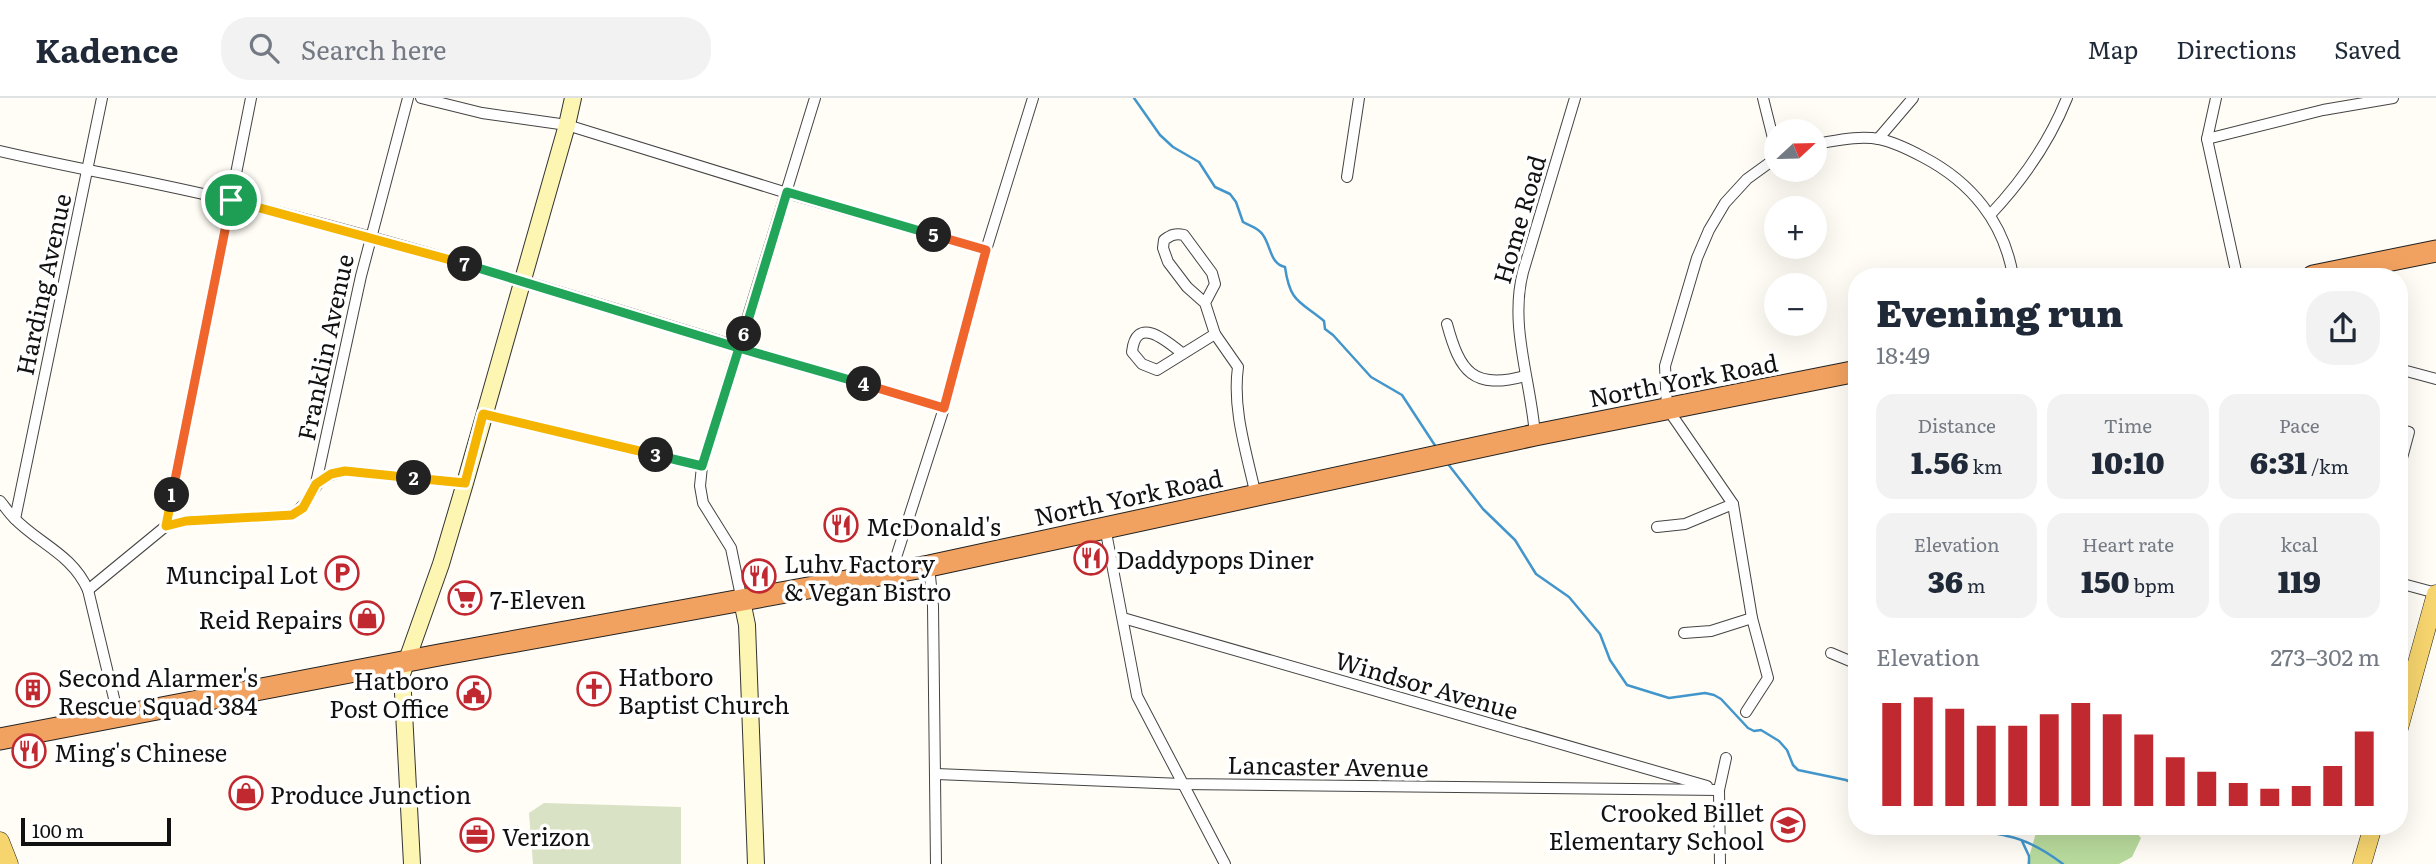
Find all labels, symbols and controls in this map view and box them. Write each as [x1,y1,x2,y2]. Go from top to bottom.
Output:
search box [221,17,711,80]
text: Kadence [35,24,179,73]
icon: search [245,29,283,67]
text: Search here [301,29,447,68]
text: Map [2087,31,2138,66]
text: Directions [2176,31,2296,66]
text: Saved [2334,31,2401,66]
north arrow [1764,119,1827,182]
map controls [1764,119,1827,336]
street label: Home Road [1483,150,1553,287]
pin [201,170,261,230]
icon: arrive [212,181,250,219]
street label: Harding Avenue [6,190,78,378]
button: + [1764,196,1827,259]
pin: 5 [916,218,951,252]
text: 5 [928,220,939,248]
pin: 7 [448,246,482,282]
text: 7 [459,249,470,277]
street label: Franklin Avenue [287,251,361,443]
button: − [1764,273,1827,336]
text: Evening run [1876,282,2123,339]
button: share [2306,291,2380,365]
pin: 6 [726,316,762,352]
text: 6 [738,319,749,347]
text: 18:49 [1876,337,1930,371]
street label: North York Road [1586,343,1781,414]
pin: 4 [846,366,882,402]
text: 4 [858,369,869,397]
text: Distance [1917,411,1996,439]
text: Time [2104,411,2152,439]
text: Pace [2279,411,2320,439]
pin: 3 [638,438,674,472]
text: 1.56 [1911,439,1969,483]
text: 10:10 [2091,439,2165,483]
text: 6:31 [2250,439,2307,483]
text: 3 [650,440,661,468]
text: km [1969,452,2002,480]
text: /km [2307,452,2349,480]
street label: North York Road [1031,459,1226,533]
pin: 2 [396,460,432,496]
text: 2 [408,463,419,491]
pin: 1 [154,478,190,512]
text: 1 [168,480,175,508]
restaurant icon: McDonald's [822,506,860,544]
place label: McDonald's [866,508,1001,543]
text: Elevation [1914,530,2000,558]
text: Heart rate [2082,530,2174,558]
text: kcal [2281,530,2318,558]
restaurant icon: Daddypops Diner [1072,539,1110,577]
place label: Daddypops Diner [1116,541,1314,576]
place label: Luhv Factory & Vegan Bistro [784,545,951,608]
parking icon: Muncipal Lot [323,554,361,592]
place label: Muncipal Lot [165,556,318,591]
restaurant icon: Luhv Factory & Vegan Bistro [740,557,778,595]
text: 36 [1928,558,1963,602]
text: 150 [2081,558,2130,602]
text: 119 [2278,558,2321,602]
text: m [1963,571,1985,599]
text: bpm [2130,571,2175,599]
supermarket icon: 7-Eleven [446,579,484,617]
place label: 7-Eleven [490,581,586,616]
shop icon: Reid Repairs [348,599,386,637]
place label: Reid Repairs [199,601,342,636]
text: Elevation [1876,639,1980,673]
text: 273–302 m [2270,639,2380,673]
street label: Windsor Avenue [1331,641,1523,727]
place label: Hatboro Baptist Church [618,658,790,721]
place label: Second Alarmer's Rescue Squad 384 [58,659,258,722]
place label: Hatboro Post Office [329,662,449,725]
church icon: Hatboro Baptist Church [575,670,613,708]
building icon: Second Alarmer's Rescue Squad 384 [14,671,52,709]
public building icon: Hatboro Post Office [455,674,493,712]
restaurant icon: Ming's Chinese [10,732,48,770]
place label: Ming's Chinese [54,734,227,769]
street label: Lancaster Avenue [1227,746,1429,784]
shop icon: Produce Junction [227,774,265,812]
place label: Produce Junction [270,776,471,811]
place label: Crooked Billet Elementary School [1548,794,1764,857]
school or university icon: Crooked Billet Elementary School [1769,806,1807,844]
scale bar [21,815,172,847]
text: 100 m [32,816,84,844]
office icon: Verizon [458,816,496,854]
place label: Verizon [502,818,590,853]

